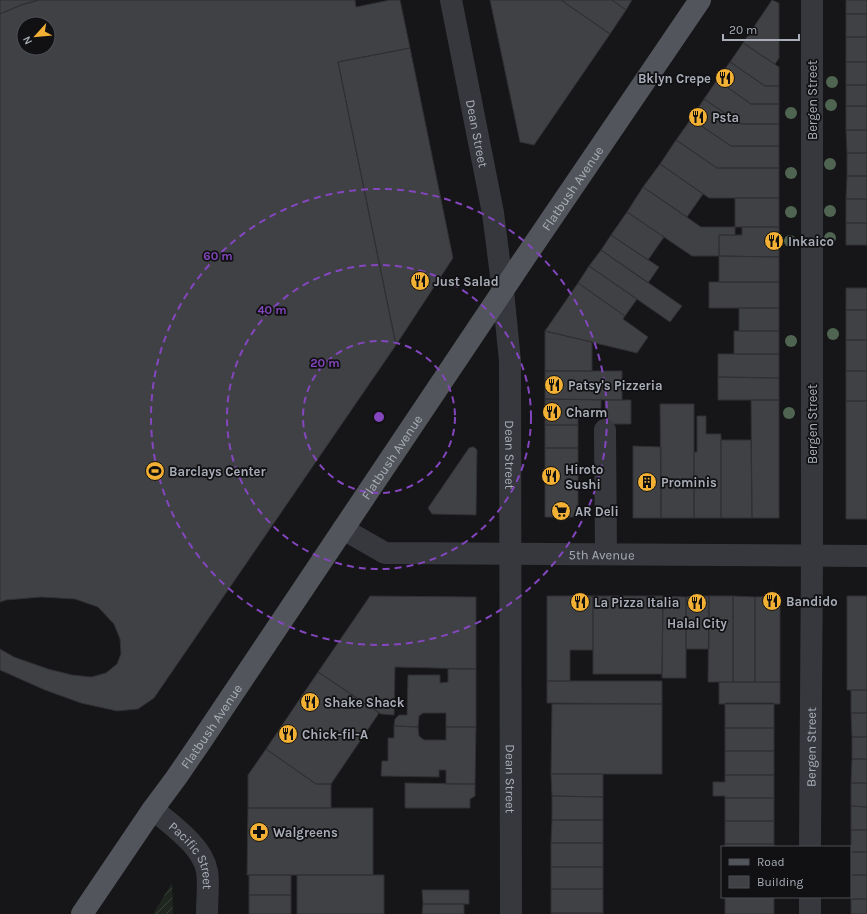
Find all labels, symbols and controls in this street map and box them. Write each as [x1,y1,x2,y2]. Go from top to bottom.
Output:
north arrow [16,16,56,56]
scale bar [723,16,799,42]
text: 20 m [729,23,757,37]
text: N [20,34,35,47]
street label: Bergen Street [805,60,820,140]
restaurant icon: Bklyn Crepe [714,67,736,89]
place label: Bklyn Crepe [638,71,711,86]
street label: Dean Street [463,98,491,169]
restaurant icon: Psta [687,106,709,128]
place label: Psta [712,110,739,125]
street label: Flatbush Avenue [538,143,606,233]
restaurant icon: Inkaico [763,230,785,252]
place label: Inkaico [788,234,834,249]
text: 60 m [203,249,233,263]
restaurant icon: Just Salad [409,270,431,292]
place label: Just Salad [434,274,499,289]
text: 40 m [257,303,287,317]
text: 20 m [310,356,340,370]
restaurant icon: Patsy's Pizzeria [543,374,565,396]
place label: Patsy's Pizzeria [568,378,663,393]
street label: Bergen Street [805,384,820,464]
restaurant icon: Charm [541,401,563,423]
place label: Charm [566,405,607,420]
centre of rings [372,410,386,424]
street label: Flatbush Avenue [358,412,425,502]
street label: Dean Street [503,420,518,490]
sports icon: Barclays Center [144,460,166,482]
place label: Hiroto Sushi [565,462,603,492]
place label: Barclays Center [169,464,267,479]
restaurant icon: Hiroto Sushi [540,465,562,487]
building icon: Prominis [636,471,658,493]
place label: Prominis [661,475,717,490]
supermarket icon: AR Deli [550,500,572,522]
place label: AR Deli [575,504,619,519]
street label: 5th Avenue [569,547,635,562]
restaurant icon: Bandido [761,590,783,612]
restaurant icon: La Pizza Italia [569,591,591,613]
restaurant icon: Halal City [686,592,708,614]
place label: Bandido [786,594,838,609]
place label: La Pizza Italia [594,595,679,610]
place label: Halal City [667,616,727,631]
street label: Flatbush Avenue [177,681,245,771]
restaurant icon: Shake Shack [299,691,321,713]
place label: Shake Shack [324,695,405,710]
street label: Bergen Street [803,707,818,787]
restaurant icon: Chick-fil-A [277,723,299,745]
place label: Chick-fil-A [302,727,368,742]
street label: Dean Street [503,744,518,814]
street label: Pacific Street [166,818,215,890]
pharmacy icon: Walgreens [248,821,270,843]
place label: Walgreens [273,825,338,840]
legend [721,846,851,898]
text: Road [757,855,785,869]
text: Building [757,875,804,889]

